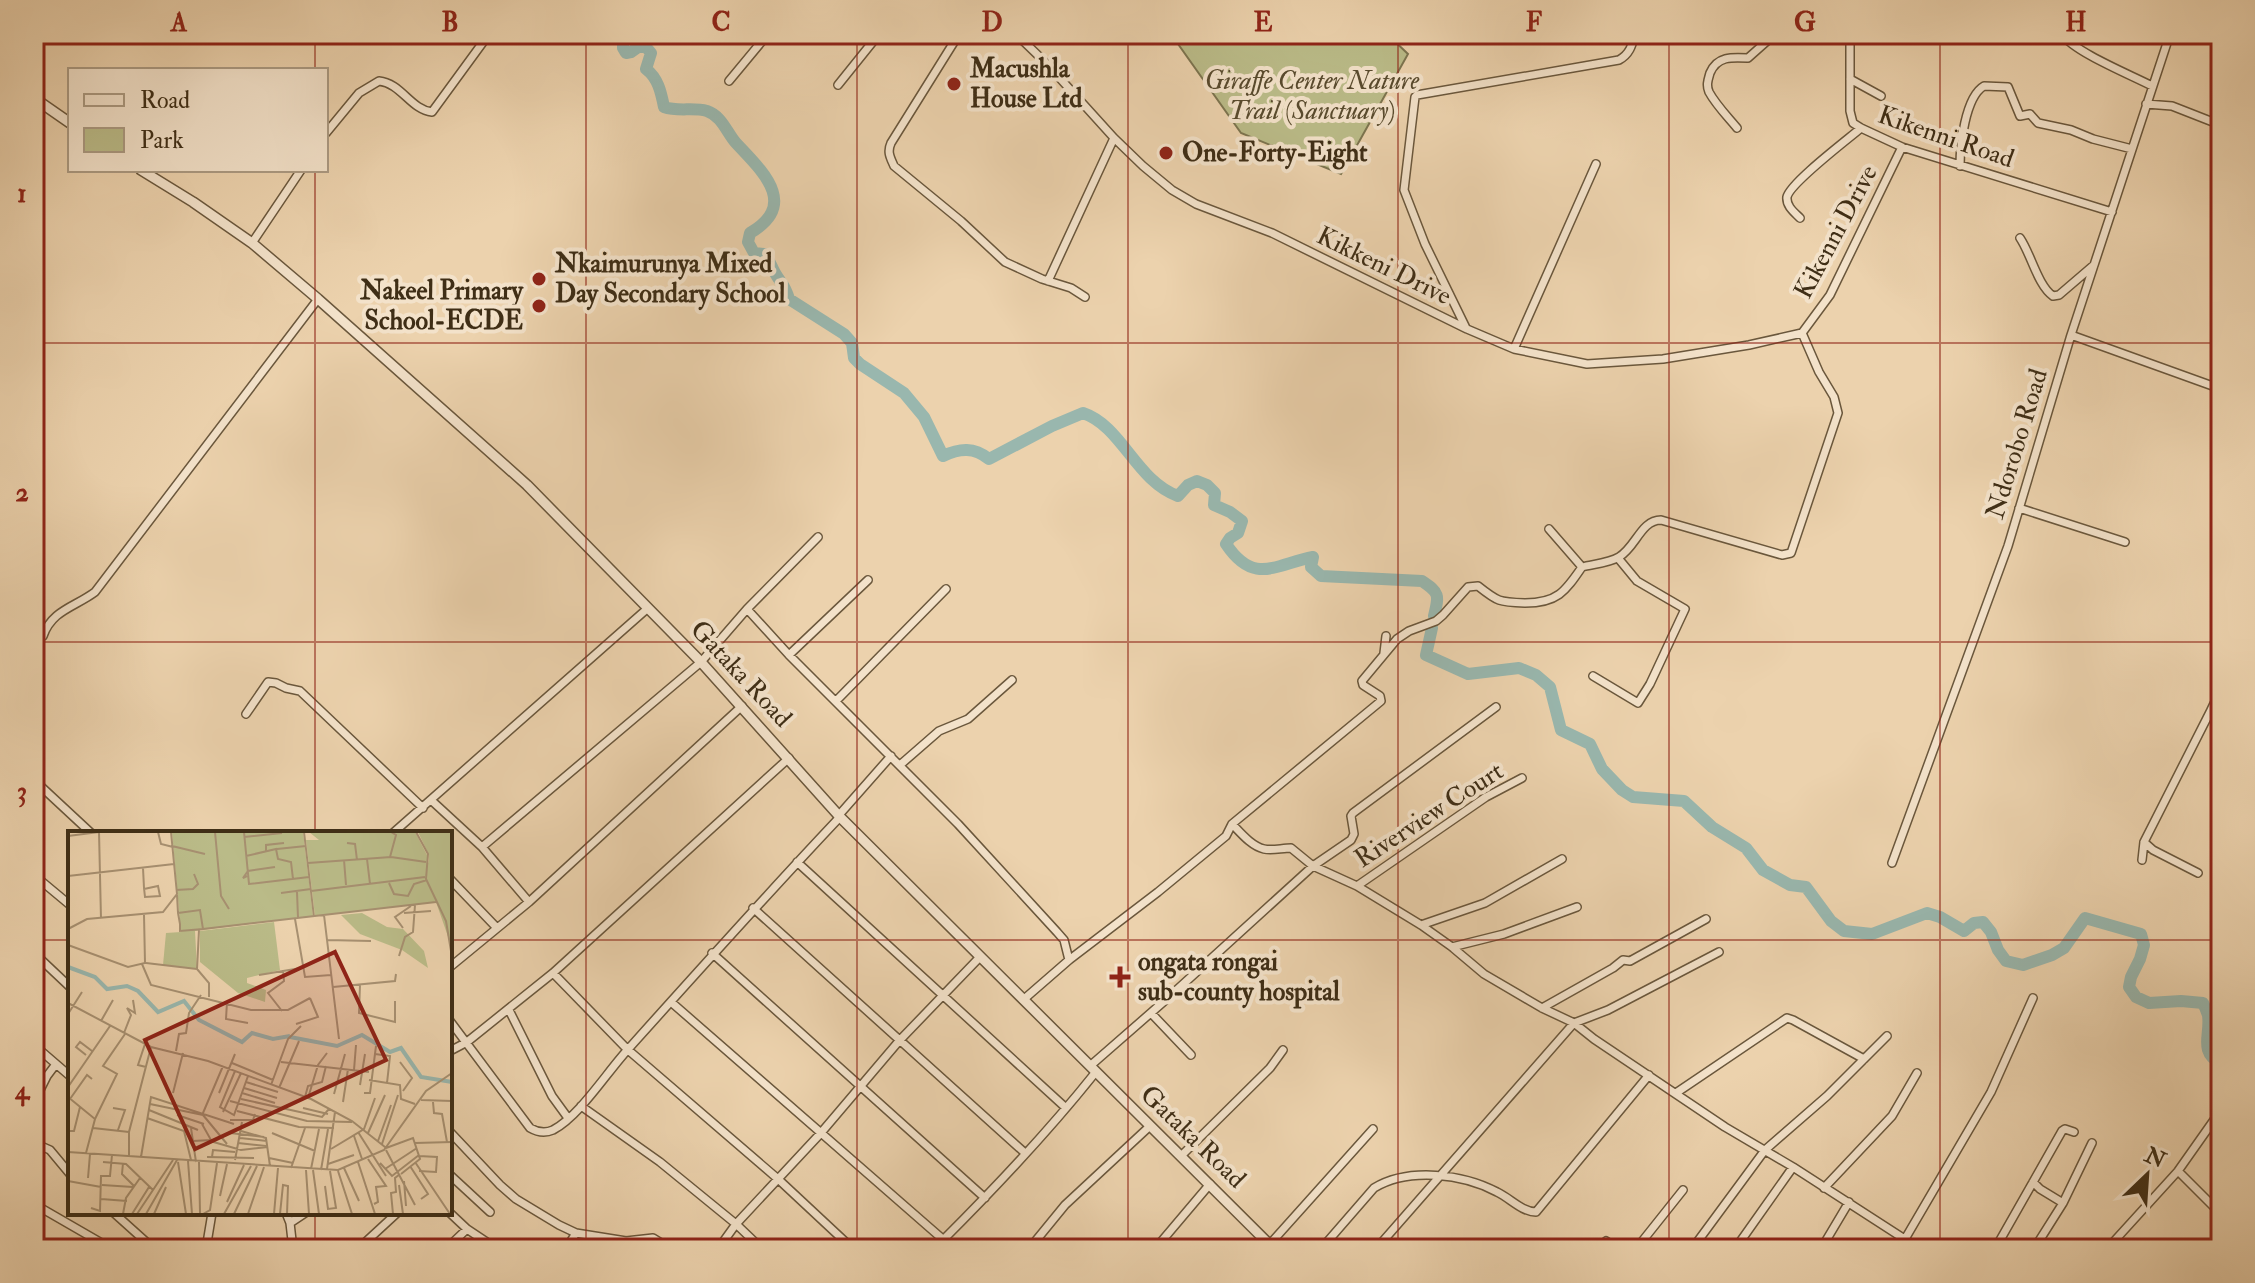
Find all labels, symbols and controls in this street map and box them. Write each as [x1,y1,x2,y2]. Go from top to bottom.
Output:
text: A [170,7,188,39]
text: B [441,7,459,39]
text: C [711,7,731,39]
text: D [981,7,1003,39]
text: E [1254,7,1273,39]
text: F [1526,7,1543,39]
text: G [1794,7,1816,39]
text: H [2065,7,2087,39]
place label: Macushla House Ltd [969,53,1082,115]
park label: Giraffe Center Nature Trail (Sanctuary) [1205,65,1420,127]
legend [68,68,328,172]
marker: Macushla House Ltd [945,75,963,93]
text: Road [140,85,190,116]
street label: Kikenni Road [1874,99,2018,175]
text: Park [140,125,184,156]
place label: One-Forty-Eight [1182,137,1368,170]
marker: One-Forty-Eight [1157,144,1175,162]
street label: Kikenni Drive [1787,160,1885,304]
text: 1 [17,178,27,210]
street label: Kikkeni Drive [1312,220,1457,312]
place label: Nkaimurunya Mixed Day Secondary School [554,248,786,311]
marker: Nkaimurunya Mixed Day Secondary School [530,270,548,288]
place label: Nakeel Primary School-ECDE [359,275,525,337]
marker: Nakeel Primary School-ECDE [530,297,548,315]
street label: Ndorobo Road [1979,365,2055,523]
text: 2 [15,477,29,509]
street label: Gataka Road [683,614,799,734]
street label: Riverview Court [1349,755,1509,875]
text: 3 [17,776,27,808]
inset map [68,831,452,1215]
place label: ongata rongai sub-county hospital [1138,946,1340,1009]
marker: ongata rongai sub-county hospital [1109,966,1131,988]
text: 4 [14,1075,31,1107]
street label: Gataka Road [1134,1079,1253,1195]
north arrow [2107,1135,2187,1215]
text: N [2139,1141,2170,1175]

